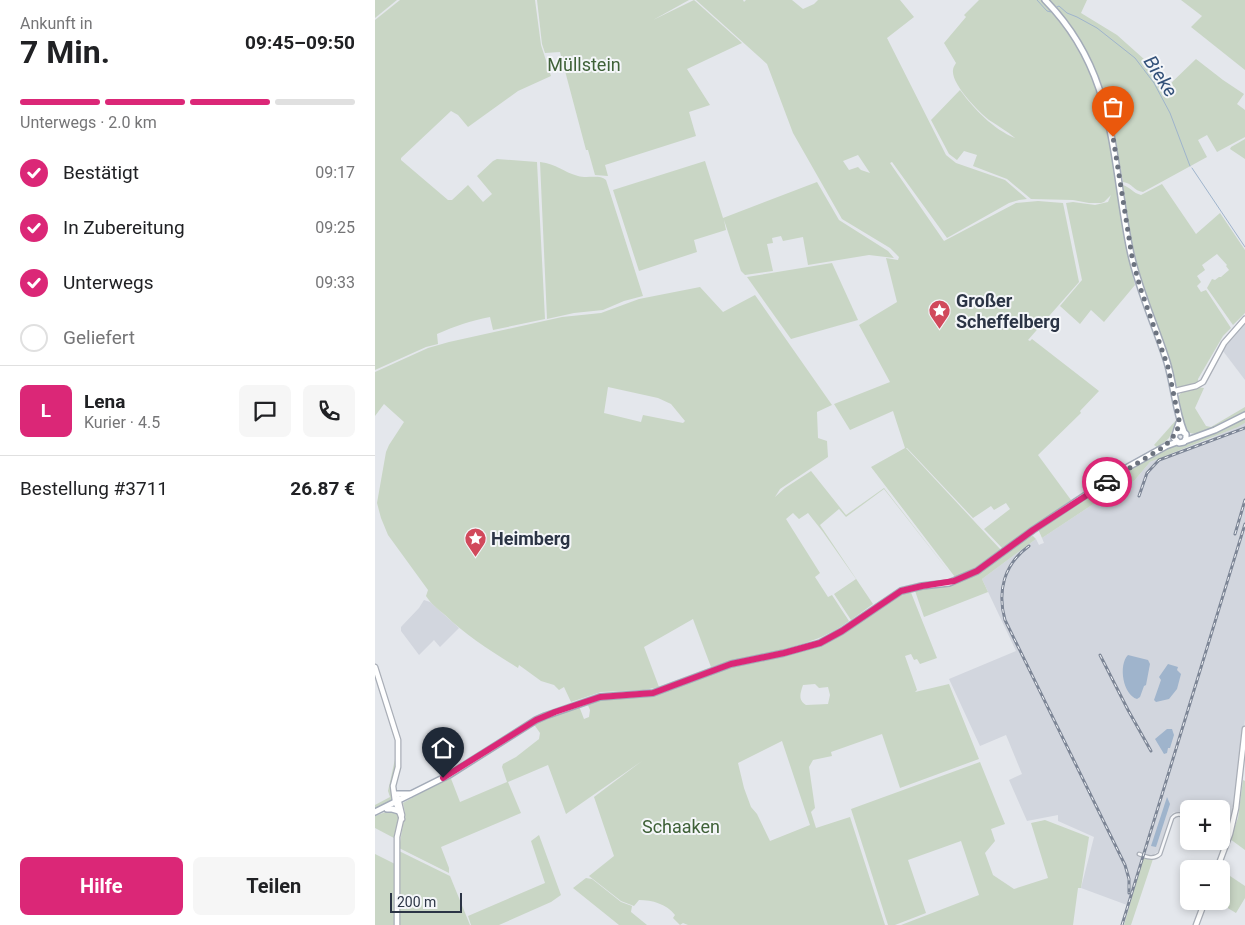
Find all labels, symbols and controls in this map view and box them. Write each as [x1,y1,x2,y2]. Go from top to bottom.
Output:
text: Ankunft in [20,14,93,33]
text: 09:45–09:50 [245,31,355,54]
text: 7 Min. [20,33,110,71]
water label: Bieke [1139,51,1183,101]
park label: Müllstein [547,54,621,75]
pin [1092,86,1134,137]
icon: bag [1099,93,1127,121]
text: Unterwegs · 2.0 km [20,113,157,132]
icon: check [20,159,48,187]
text: Bestätigt [63,161,139,184]
text: 09:17 [315,163,355,182]
icon: check [20,214,48,242]
text: In Zubereitung [63,216,185,239]
text: 09:25 [315,218,355,237]
icon: check [20,269,48,297]
text: Unterwegs [63,271,154,294]
text: 09:33 [315,273,355,292]
place label: Großer Scheffelberg [956,290,1060,332]
place icon: Großer Scheffelberg [928,299,952,330]
text: Geliefert [63,326,135,349]
button: chat [239,385,291,437]
button: phone [303,385,355,437]
text: Lena [84,390,125,413]
text: L [41,399,51,422]
text: Kurier · 4.5 [84,413,160,432]
courier [1082,457,1132,507]
icon: car [1093,468,1121,496]
text: Bestellung #3711 [20,477,168,500]
text: 26.87 € [290,477,355,500]
place icon: Heimberg [463,527,487,558]
place label: Heimberg [491,528,570,549]
pin [422,727,464,778]
icon: home [429,734,457,762]
map controls [1180,800,1230,910]
button: + [1180,800,1230,850]
park label: Schaaken [642,816,720,837]
button: Hilfe [20,857,183,915]
button: Teilen [193,857,355,915]
button: − [1180,860,1230,910]
scale bar [390,890,463,913]
text: 200 m [397,894,436,910]

